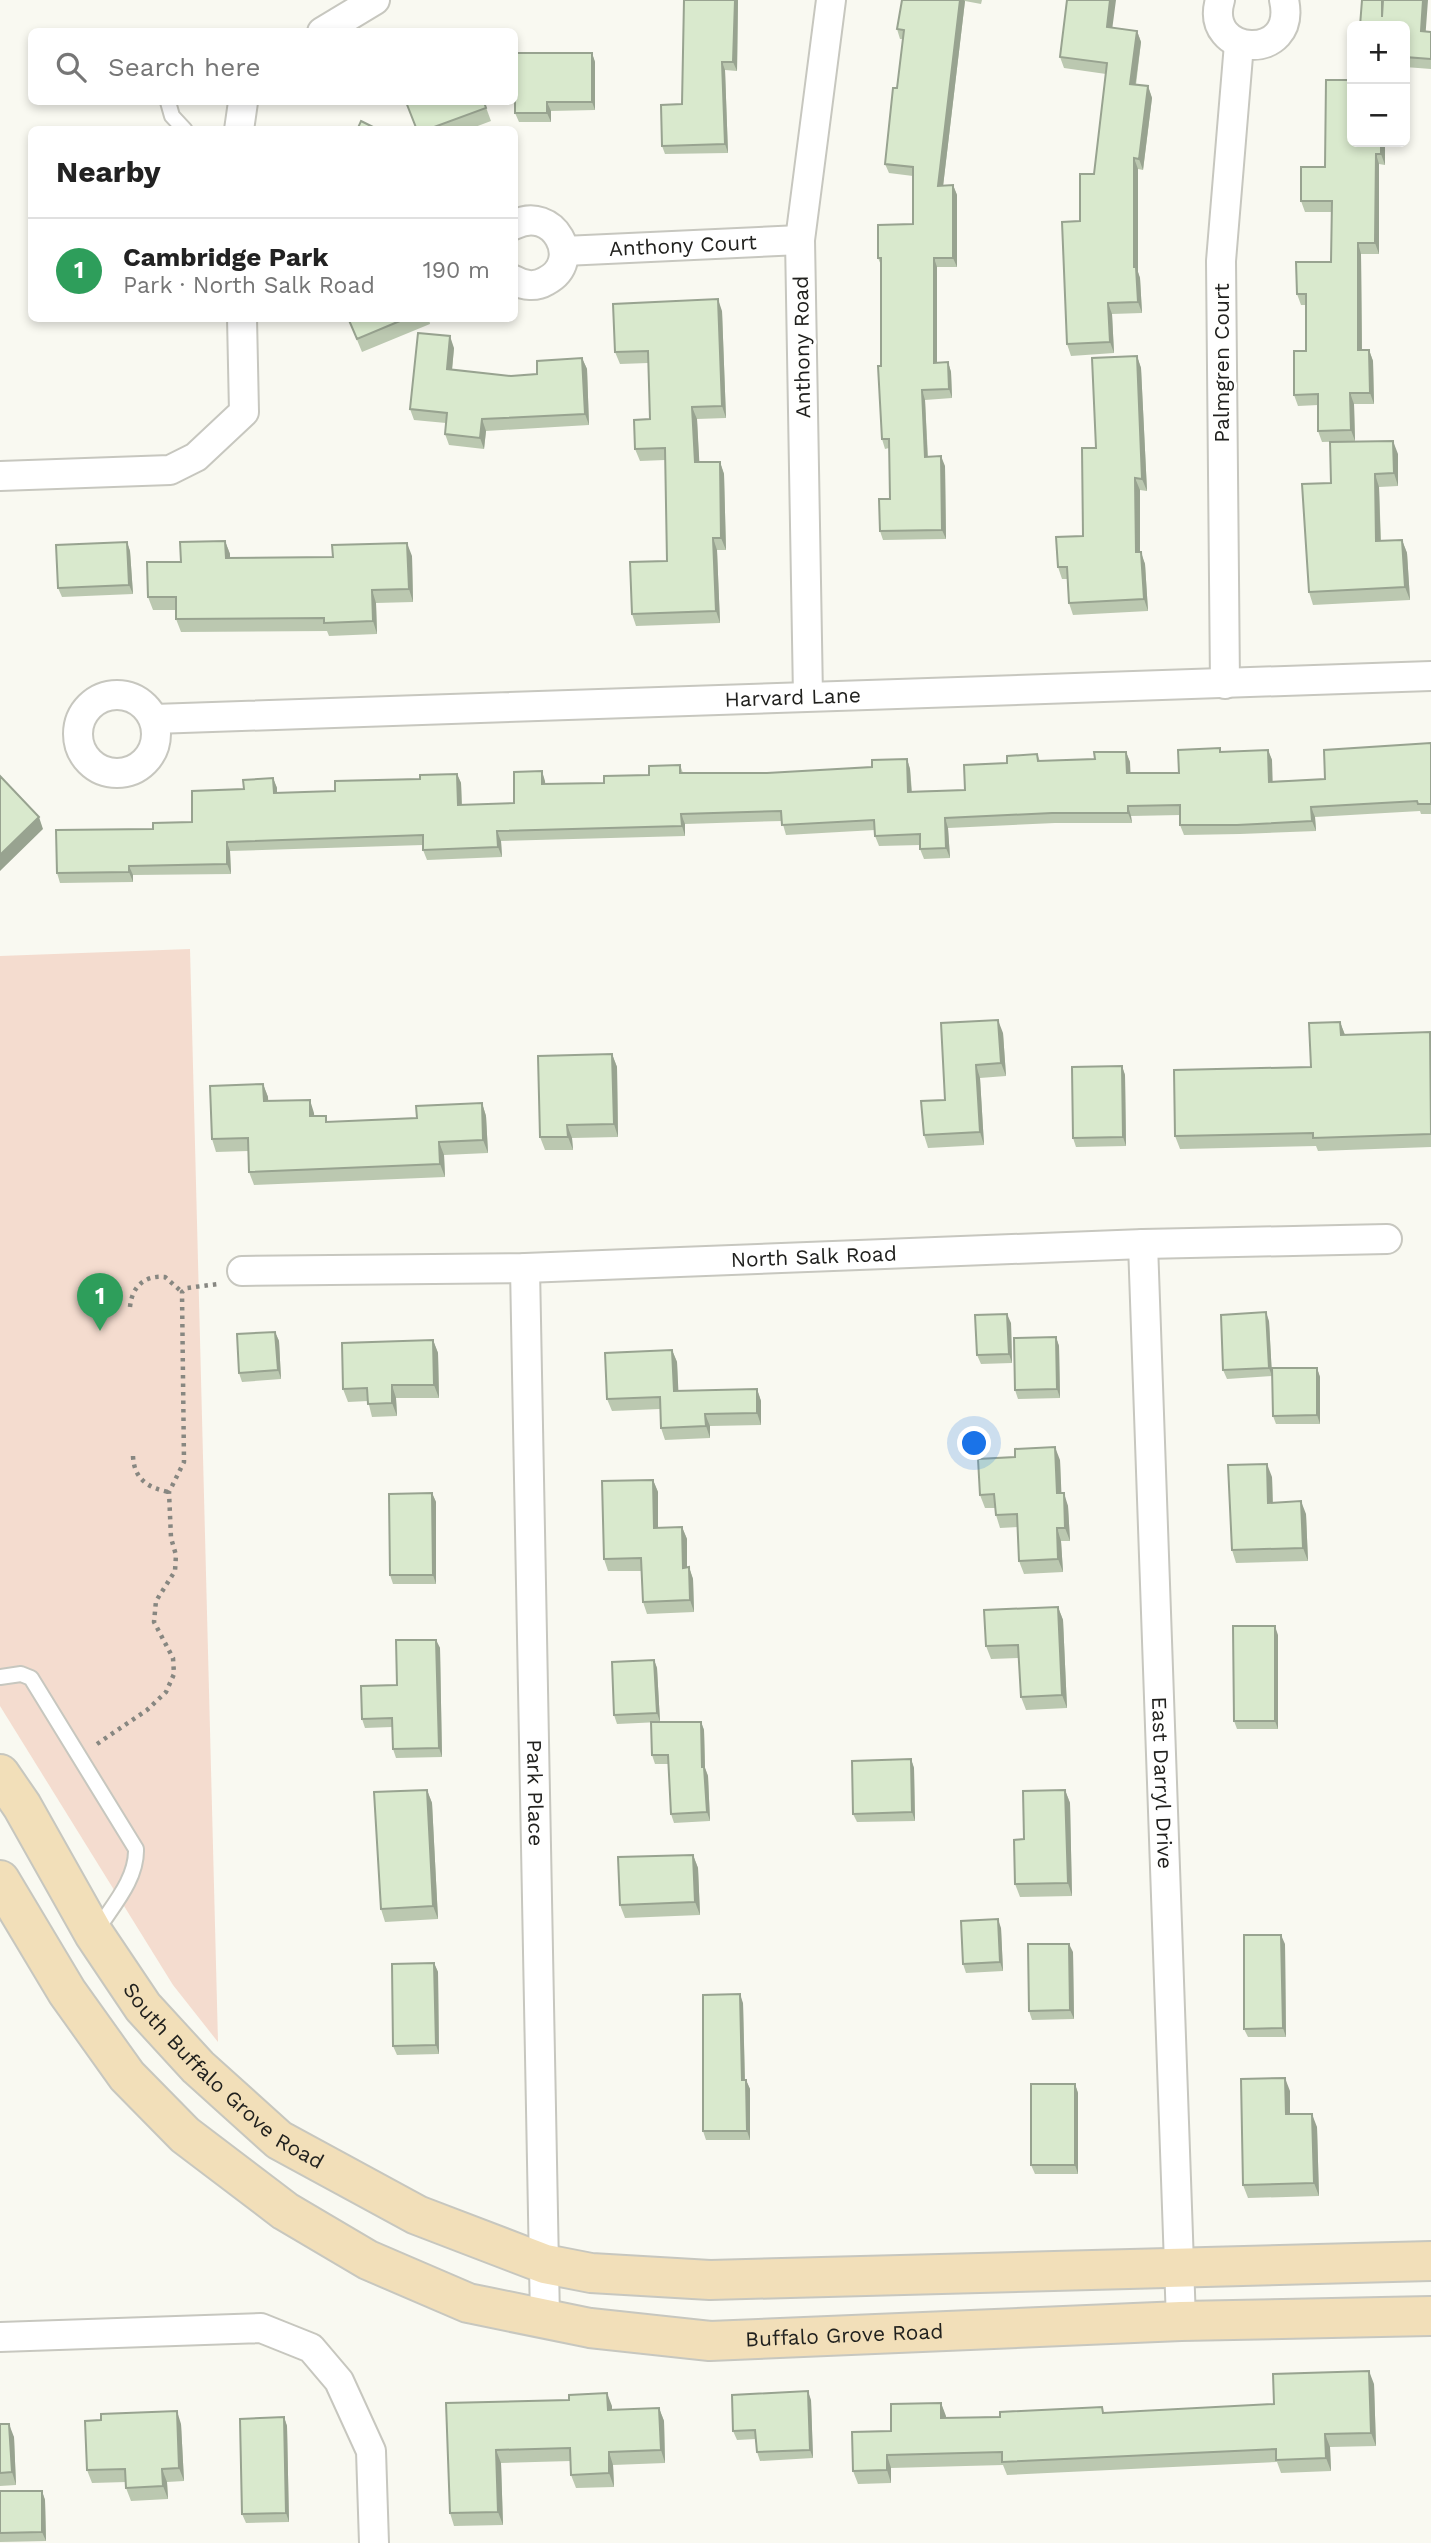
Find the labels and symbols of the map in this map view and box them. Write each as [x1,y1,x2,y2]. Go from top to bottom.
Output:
street label: Anthony Court [608,229,758,261]
street label: Anthony Road [788,276,815,418]
street label: Palmgren Court [1209,283,1234,443]
street label: Harvard Lane [724,682,861,712]
street label: North Salk Road [730,1241,897,1272]
pin: 1 [77,1273,123,1331]
your location [957,1426,991,1460]
street label: East Darryl Drive [1147,1696,1178,1869]
street label: Park Place [522,1739,549,1847]
street label: South Buffalo Grove Road [118,1978,328,2174]
street label: Buffalo Grove Road [745,2318,944,2351]

